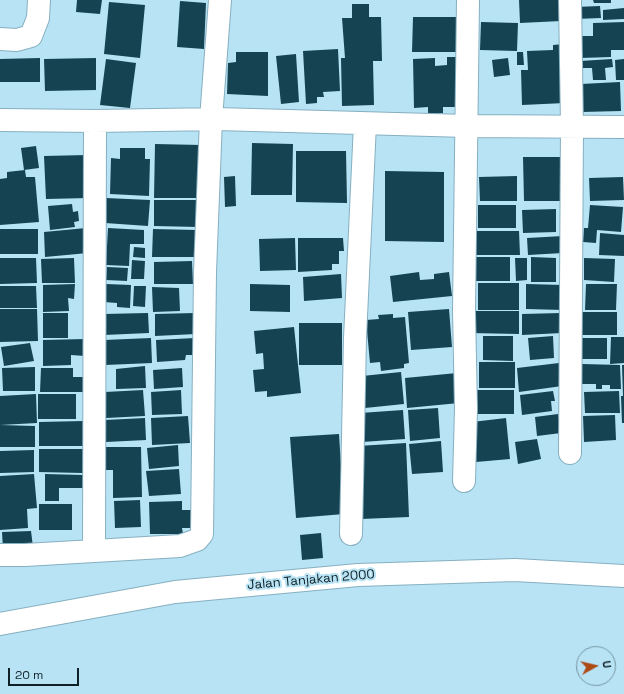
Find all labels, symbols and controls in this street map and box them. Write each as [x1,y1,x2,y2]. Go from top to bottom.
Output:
street label: Jalan Tanjakan 2000 [247,567,375,593]
north arrow [576,646,616,686]
scale bar [10,660,81,686]
text: U [599,660,614,669]
text: 20 m [15,667,43,683]

